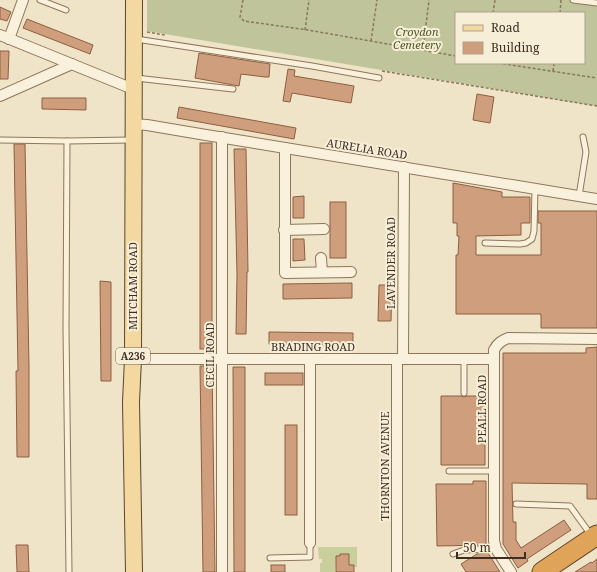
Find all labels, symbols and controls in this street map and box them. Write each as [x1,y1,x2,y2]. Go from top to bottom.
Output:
legend [455,12,585,64]
text: Road [491,19,521,36]
park label: Croydon Cemetery [393,24,441,52]
text: Building [491,39,540,56]
street label: AURELIA ROAD [326,135,409,162]
street label: LAVENDER ROAD [383,217,398,309]
street label: MITCHAM ROAD [125,242,140,330]
street label: CECIL ROAD [202,323,217,387]
street label: BRADING ROAD [271,339,355,354]
road number: A236 [116,348,150,364]
street label: PEALL ROAD [474,375,489,443]
street label: THORNTON AVENUE [377,411,392,521]
scale bar [457,534,525,560]
text: 50 m [463,539,491,556]

